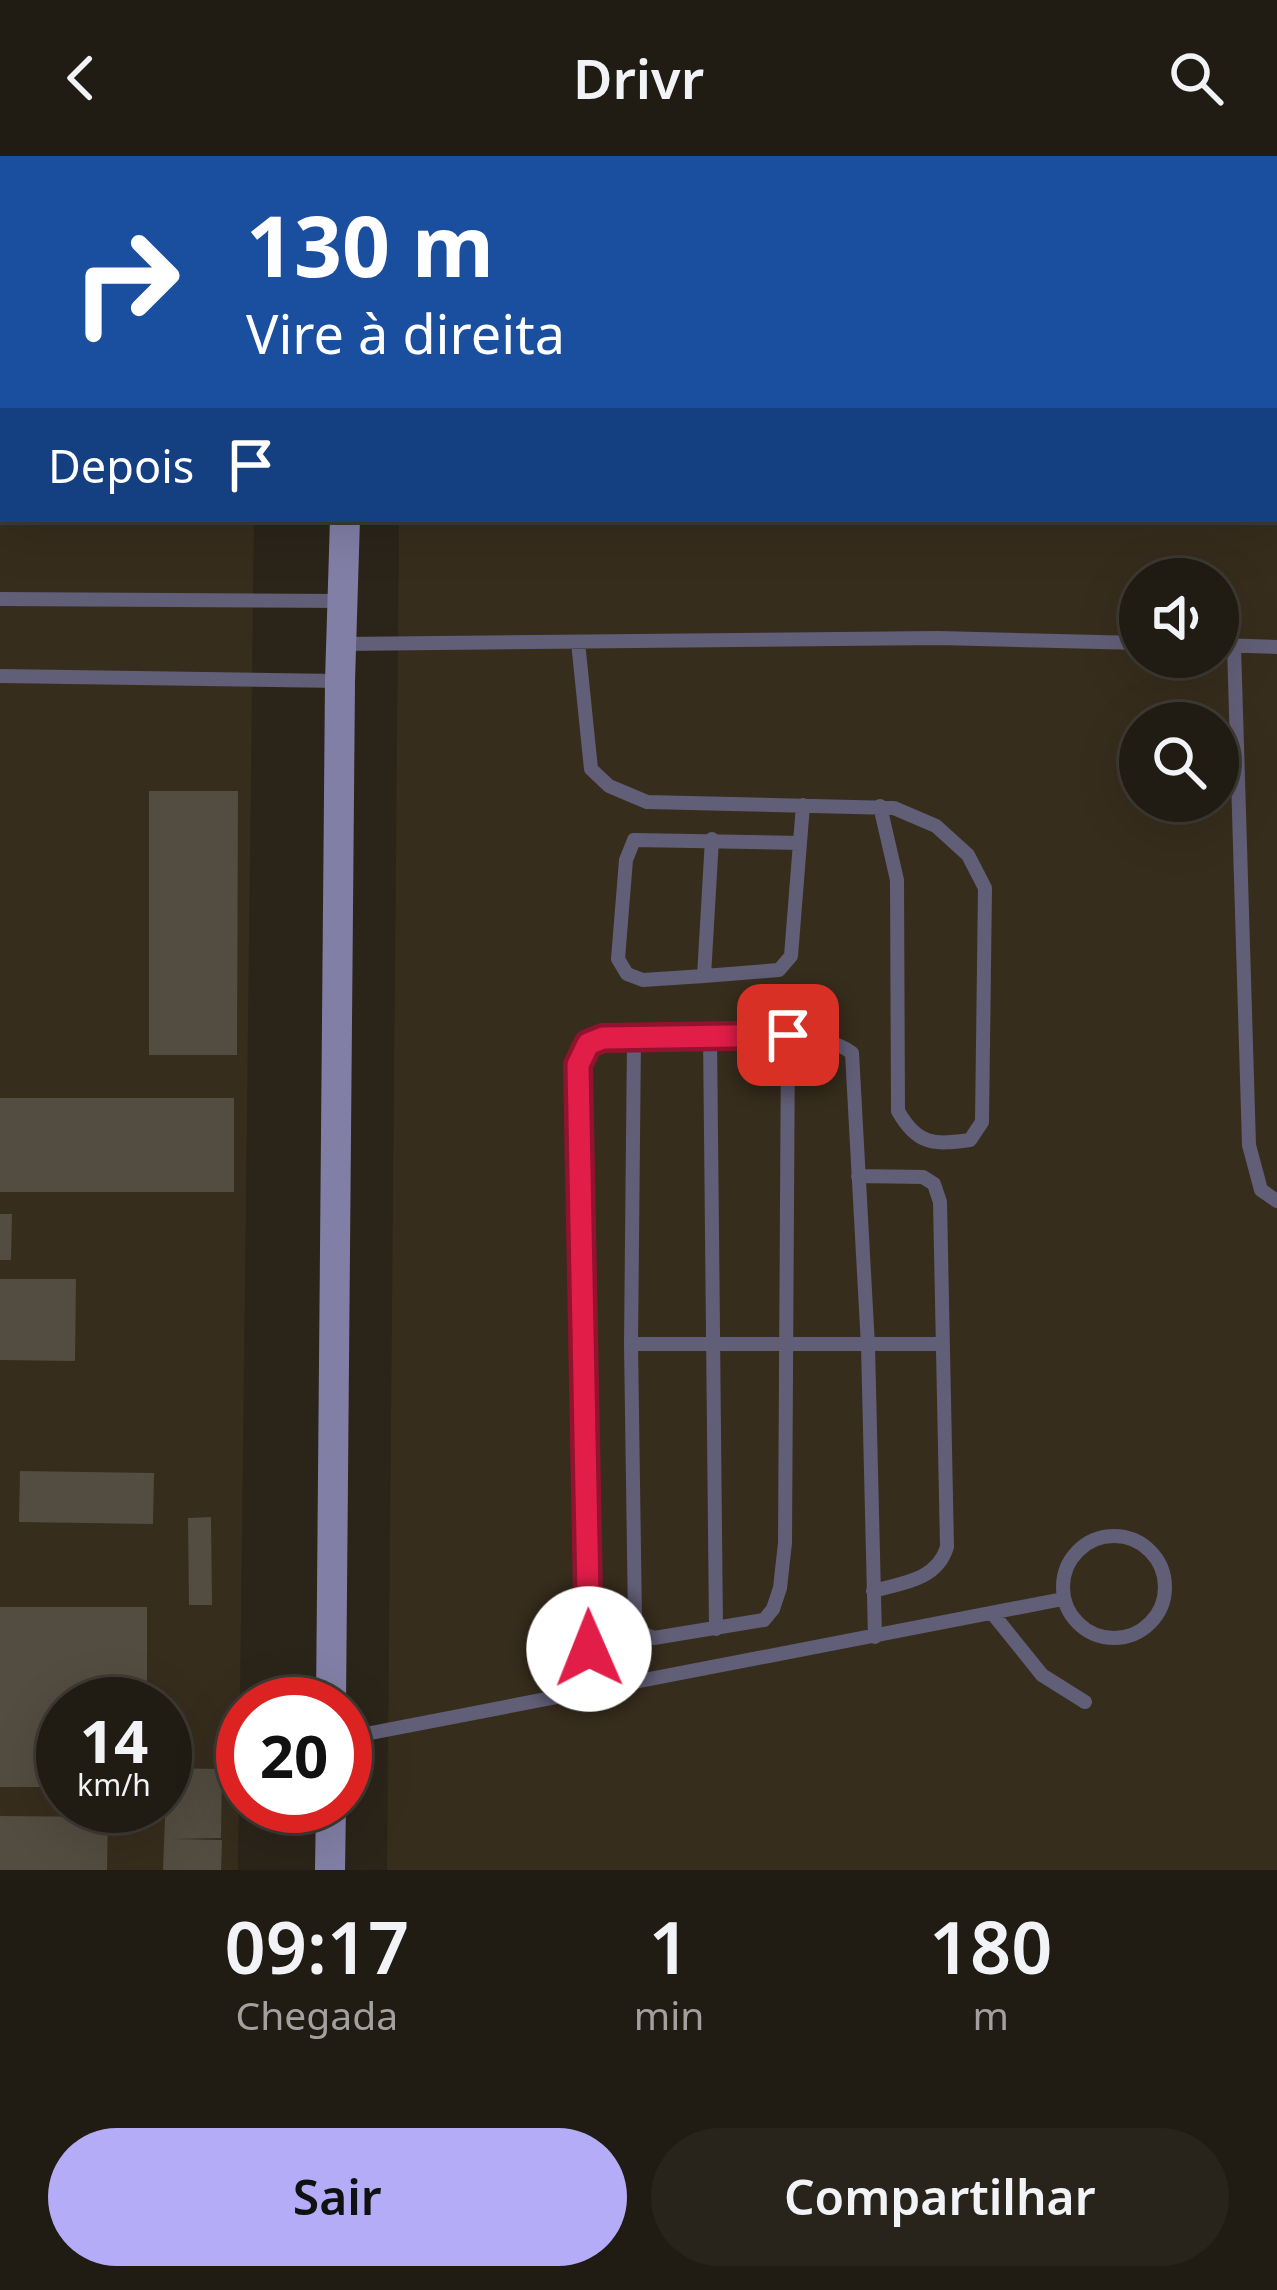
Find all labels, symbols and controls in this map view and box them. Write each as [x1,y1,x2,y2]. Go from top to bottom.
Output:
text: Drivr [573,41,704,115]
icon: back [48,45,114,111]
icon: search [1163,45,1229,111]
text: 130 m [246,187,494,302]
icon: right [48,204,204,360]
text: Vire à direita [246,296,565,370]
icon: arrive [218,432,284,498]
text: Depois [48,435,194,496]
map controls [1119,558,1239,822]
button: sound [1119,558,1239,678]
button: search [1119,702,1239,822]
pin [737,984,839,1086]
icon: arrive [755,1002,821,1068]
position arrow [526,1586,652,1712]
speed limit sign: 20 [216,1677,372,1833]
text: 14 [80,1699,148,1781]
text: km/h [77,1764,151,1805]
text: 09:17 [225,1897,409,1995]
text: 1 [648,1897,690,1995]
text: 180 [929,1897,1052,1995]
text: Chegada [236,1988,398,2041]
text: min [634,1988,704,2041]
text: m [972,1988,1009,2041]
button: Sair [48,2128,627,2266]
button: Compartilhar [651,2128,1229,2266]

